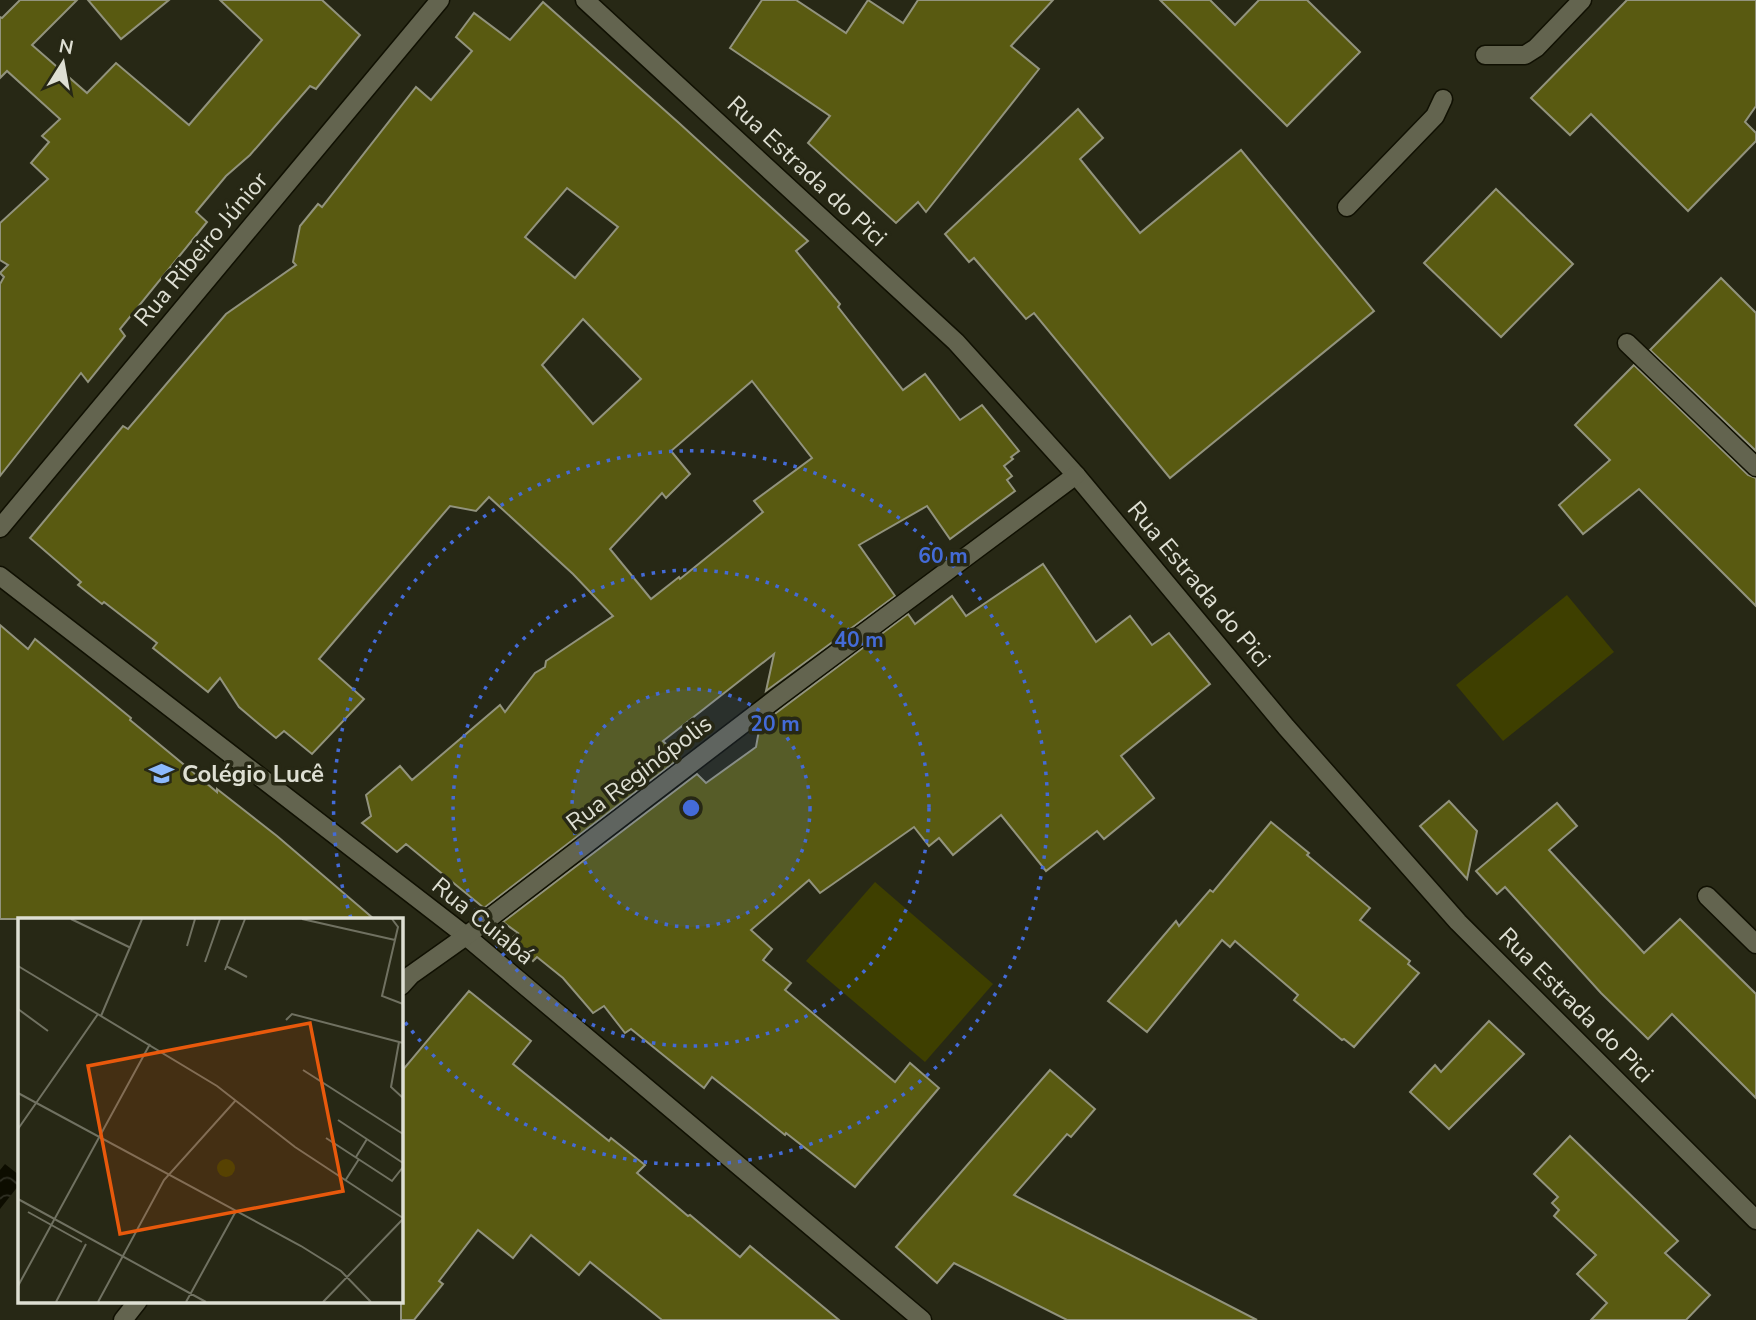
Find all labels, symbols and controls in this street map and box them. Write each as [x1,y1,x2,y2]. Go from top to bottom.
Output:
north arrow [28,28,98,98]
text: N [57,33,76,61]
street label: Rua Estrada do Pici [720,89,894,253]
street label: Rua Ribeiro Júnior [127,165,275,333]
street label: Rua Estrada do Pici [1120,494,1278,674]
text: 60 m [918,542,968,570]
text: 40 m [834,626,884,654]
street label: Rua Reginópolis [559,708,719,838]
text: 20 m [750,710,800,738]
place label: Colégio Lucê [182,758,324,790]
school or university icon: Colégio Lucê [148,760,176,788]
centre of rings [679,796,703,820]
street label: Rua Cuiabá [425,870,541,972]
inset map [18,918,402,1302]
street label: Rua Estrada do Pici [1491,920,1661,1090]

